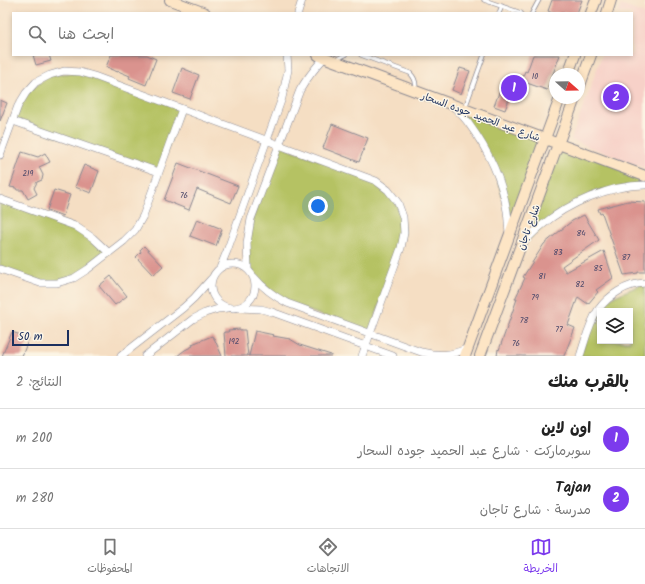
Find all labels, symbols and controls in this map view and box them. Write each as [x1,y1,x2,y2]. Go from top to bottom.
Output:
search box [12,12,633,56]
icon: search [26,23,48,45]
text: ابحث هنا [58,23,114,47]
north arrow [549,68,585,104]
house number: 10 [532,70,538,83]
pin: 1 [501,73,527,103]
pin: 2 [603,82,629,112]
street label: شارع عبد الحميد جوده السحار [418,88,542,146]
house number: 219 [22,167,34,180]
house number: 76 [180,189,188,202]
your location [308,196,328,216]
street label: شارع تاجان [513,202,545,252]
house number: 84 [576,227,586,240]
house number: 83 [553,246,563,259]
house number: 87 [622,251,631,264]
house number: 85 [593,262,603,275]
house number: 81 [538,270,546,283]
house number: 82 [575,278,585,291]
house number: 79 [531,291,539,304]
map controls [597,308,633,344]
button: layers [597,308,633,344]
house number: 78 [520,314,528,327]
house number: 77 [555,323,563,336]
scale bar [12,328,69,347]
text: 50 m [18,328,43,346]
house number: 192 [228,335,240,348]
house number: 76 [512,337,520,350]
text: بالقرب منك [548,369,629,396]
text: النتائج: 2 [16,372,62,393]
text: اون لاين [541,417,591,441]
text: 200 m [16,428,52,449]
text: 1 [614,428,618,449]
text: سوبرماركت · شارع عبد الحميد جوده السحار [358,441,591,462]
text: Tajan [555,476,591,500]
text: 280 m [16,488,53,509]
text: 2 [612,488,620,509]
text: مدرسة · شارع تاجان [480,500,591,521]
tab: المحفوظات [87,536,132,578]
tab: الاتجاهات [307,536,349,578]
tab: الخريطة [524,536,558,578]

